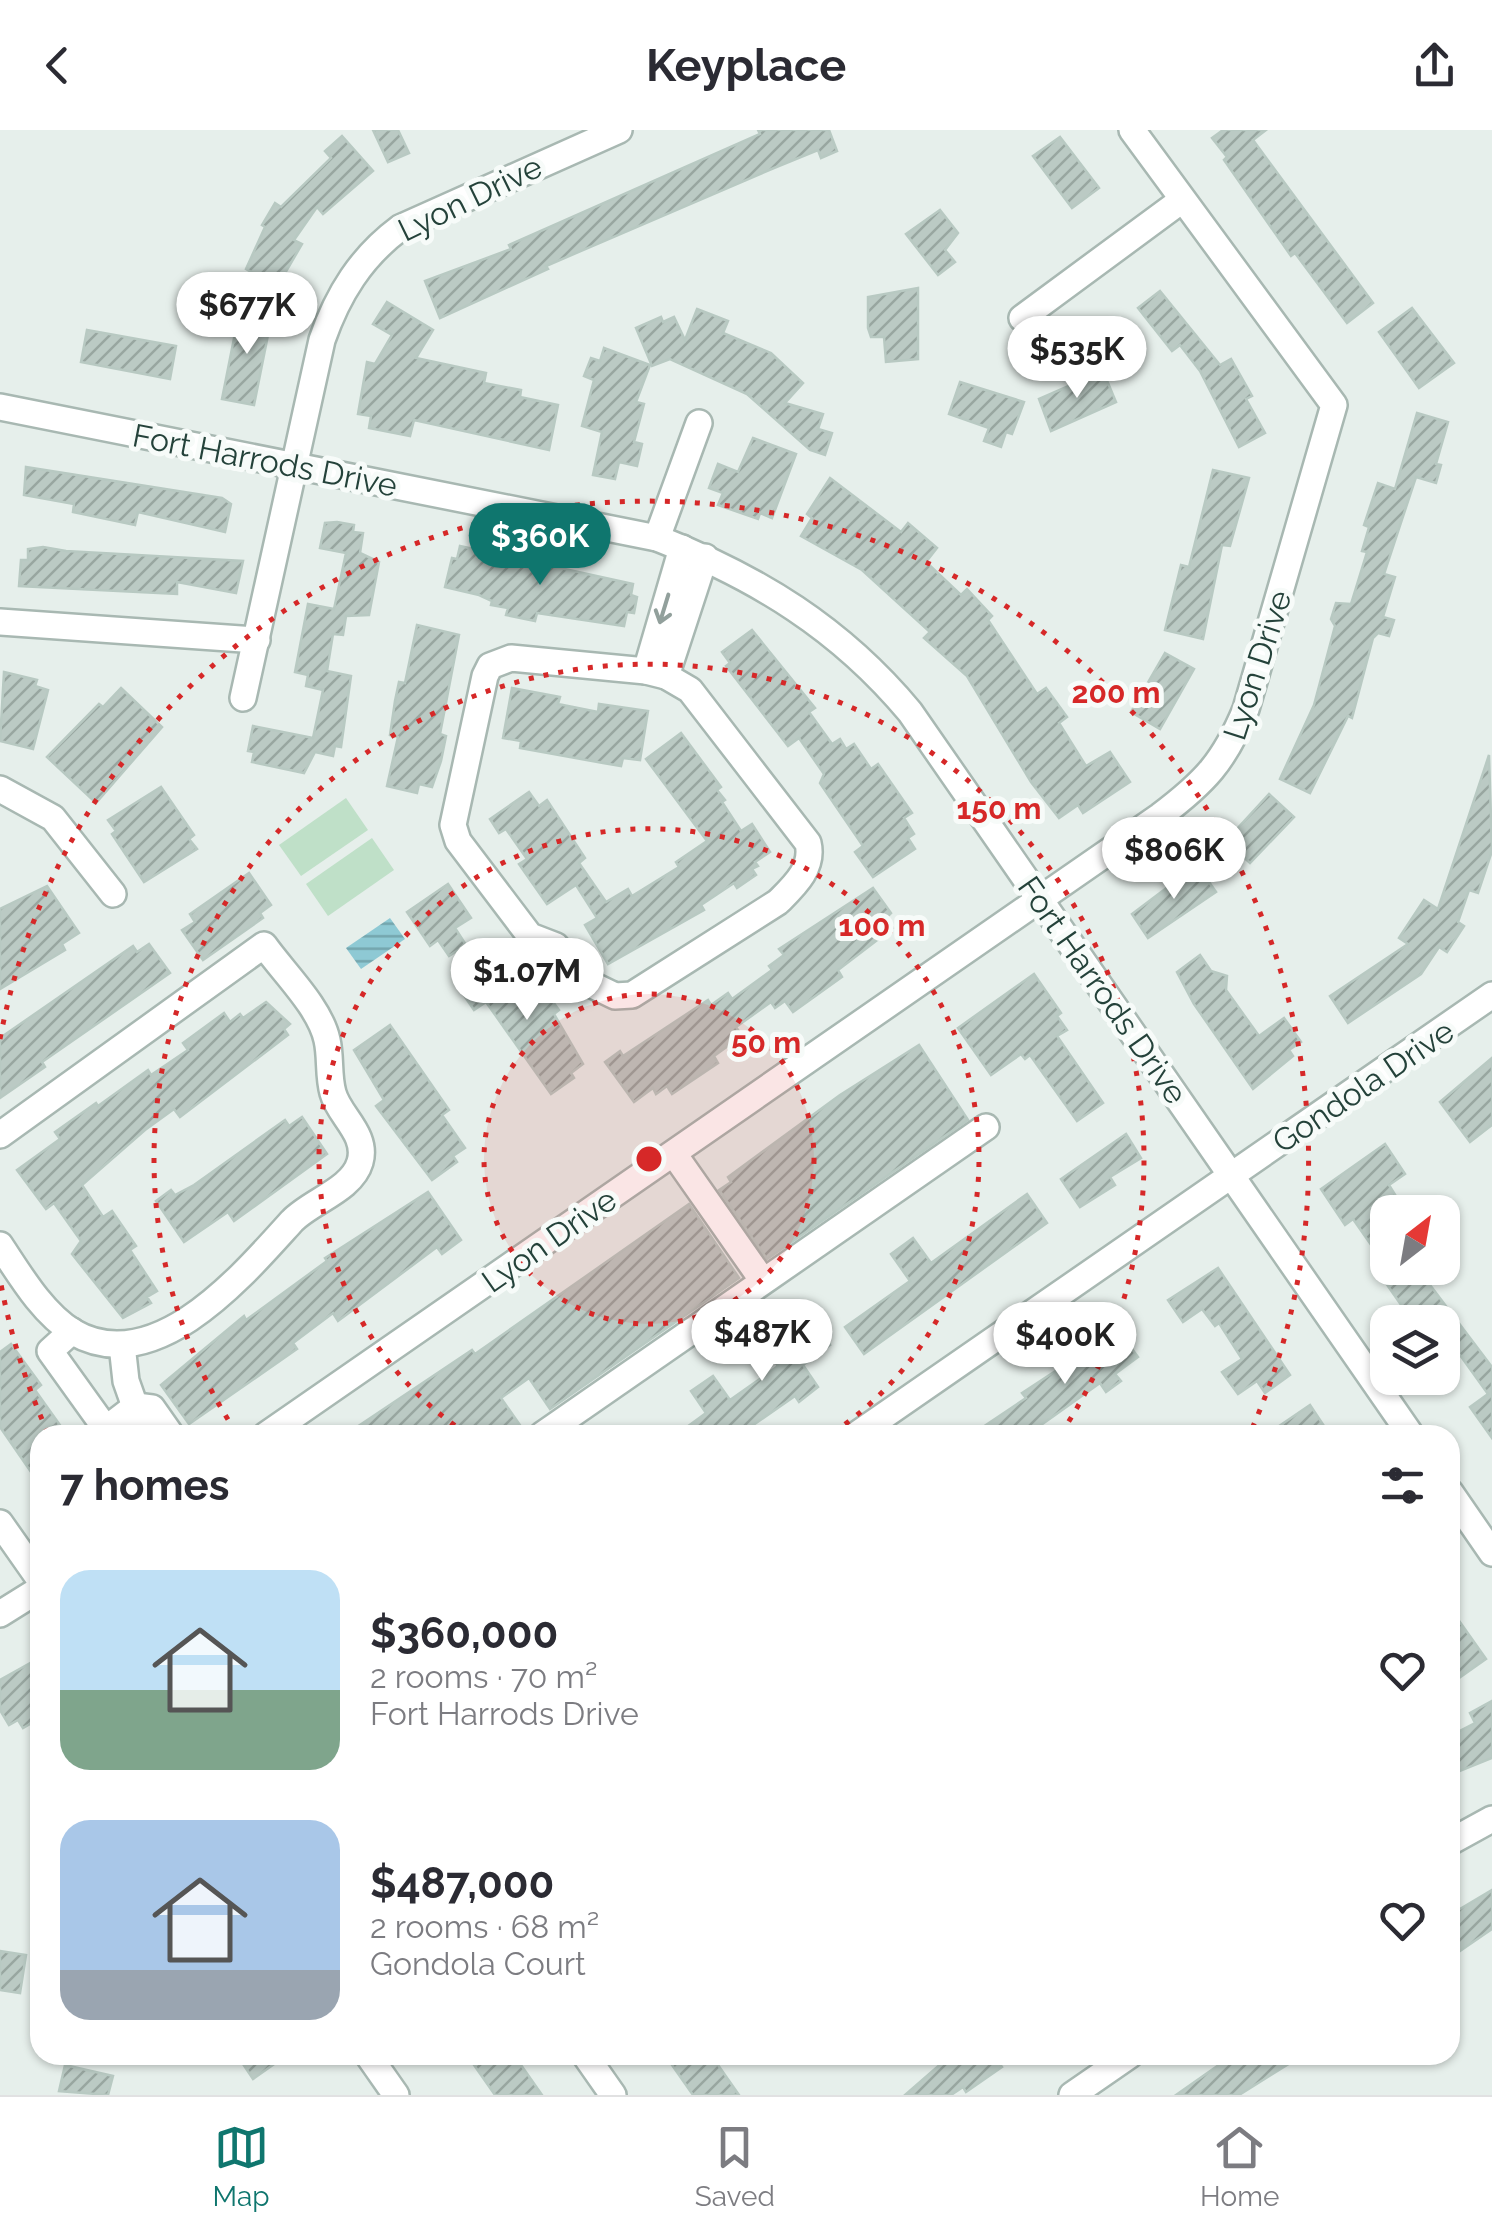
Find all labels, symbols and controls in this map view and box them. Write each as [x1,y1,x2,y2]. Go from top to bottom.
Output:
icon: back [30,38,85,93]
icon: share [1407,38,1462,93]
text: Keyplace [646,39,846,92]
street label: Lyon Drive [392,147,548,249]
pin: $677K [177,272,317,357]
text: $677K [198,286,296,323]
pin: $535K [1007,316,1147,401]
text: $535K [1029,330,1125,367]
street label: Fort Harrods Drive [130,416,400,504]
pin: $360K [470,503,610,588]
text: $360K [491,517,589,554]
street label: Lyon Drive [1215,586,1299,744]
one-way arrow [654,593,672,625]
text: 200 m [1072,675,1160,710]
text: 150 m [957,791,1042,826]
pin: $806K [1104,817,1244,902]
text: $806K [1124,831,1224,868]
street label: Fort Harrods Drive [1011,869,1195,1111]
text: 100 m [839,908,925,943]
pin: $1.07M [446,938,608,1023]
text: $1.07M [473,952,581,989]
street label: Gondola Drive [1266,1012,1460,1160]
text: 50 m [731,1025,801,1060]
centre of rings [631,1141,667,1177]
street label: Lyon Drive [475,1180,623,1300]
north arrow [1370,1195,1460,1285]
map controls [1370,1195,1460,1395]
pin: $487K [692,1299,832,1384]
pin: $400K [995,1302,1135,1387]
button: layers [1370,1305,1460,1395]
text: $487K [713,1313,811,1350]
text: $400K [1015,1316,1115,1353]
icon: filters [1375,1458,1430,1513]
text: 7 homes [60,1461,229,1510]
text: $360,000 [370,1609,558,1658]
icon: home [140,1610,260,1730]
icon: heart [1375,1643,1430,1698]
text: 2 rooms · 70 m² [370,1658,597,1695]
text: Fort Harrods Drive [370,1695,639,1732]
text: $487,000 [370,1859,554,1908]
icon: home [140,1860,260,1980]
icon: heart [1375,1893,1430,1948]
text: 2 rooms · 68 m² [370,1908,599,1945]
text: Gondola Court [370,1945,586,1982]
tab: Map [213,2120,270,2213]
tab: Saved [695,2120,775,2213]
tab: Home [1200,2120,1279,2213]

